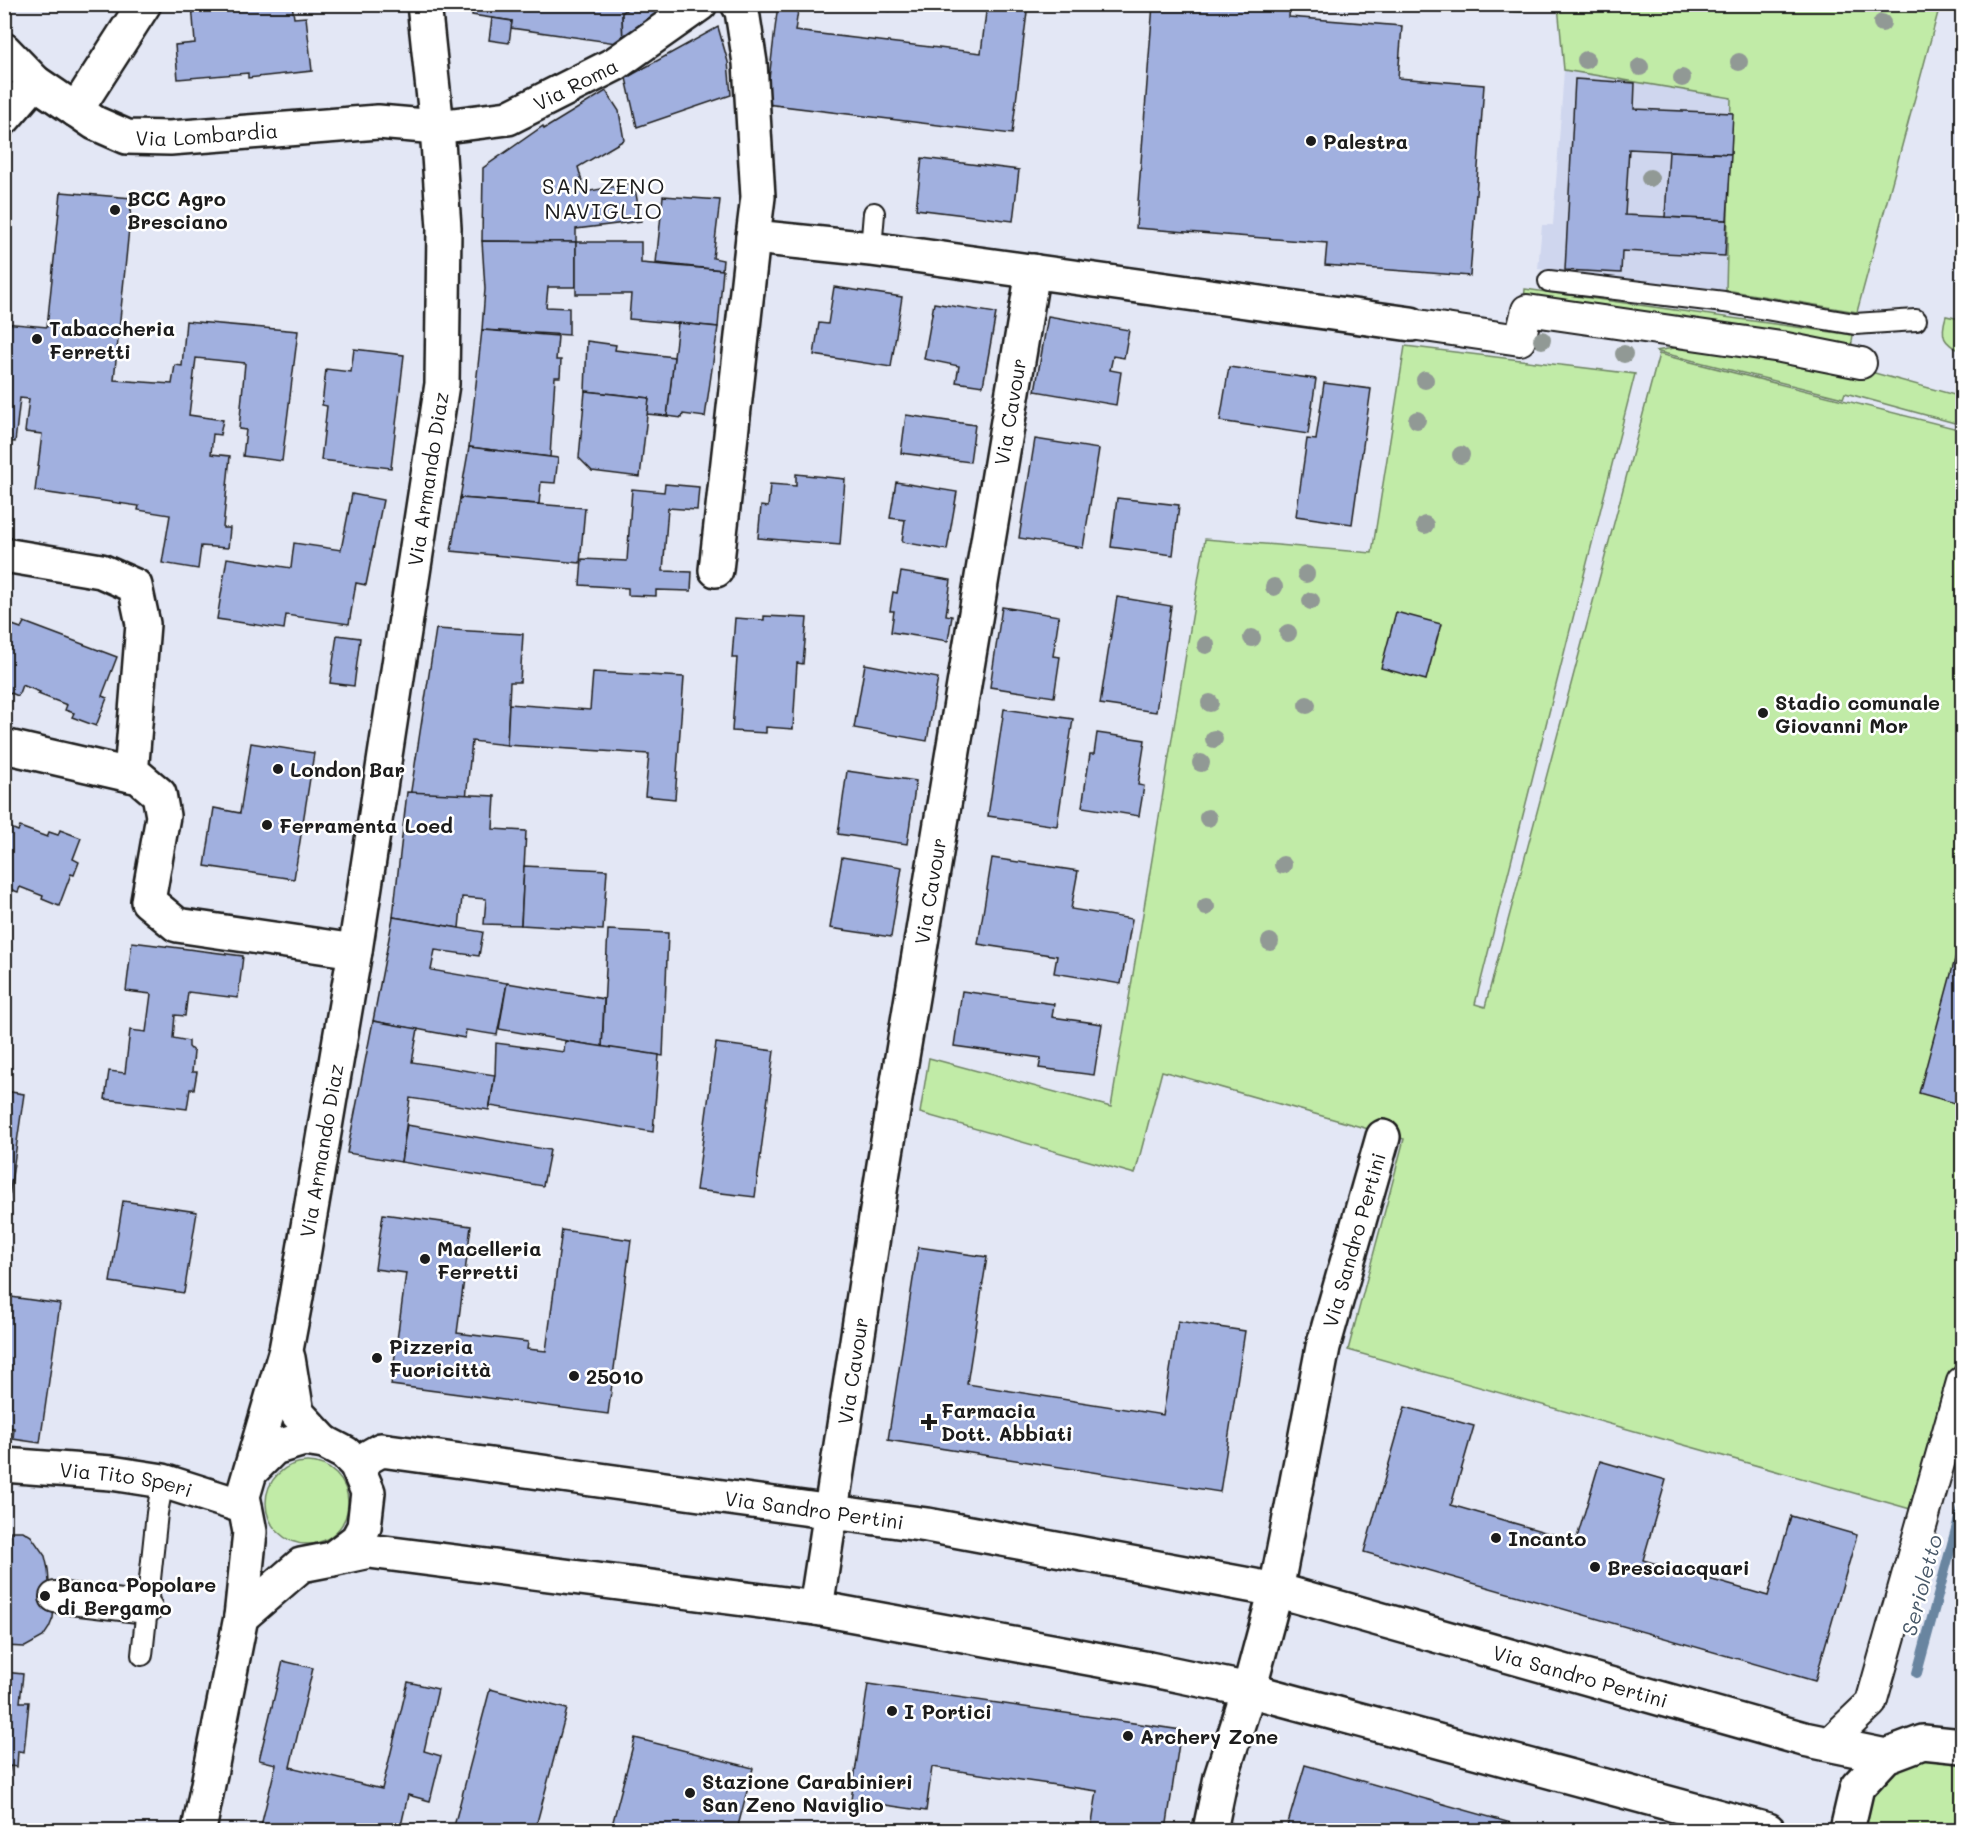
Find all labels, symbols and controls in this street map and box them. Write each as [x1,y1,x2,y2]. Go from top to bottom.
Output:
street label: Via Roma [529,52,622,116]
street label: Via Lombardia [135,117,279,151]
place label: Palestra [1323,128,1408,154]
marker: Palestra [1304,134,1318,148]
district label: SAN ZENO NAVIGLIO [542,171,666,225]
place label: BCC Agro Bresciano [127,185,228,234]
marker: BCC Agro Bresciano [108,203,122,217]
place label: Tabaccheria Ferretti [49,315,175,364]
marker: Tabaccheria Ferretti [30,332,44,346]
street label: Via Cavour [988,356,1031,467]
street label: Via Armando Diaz [401,390,454,568]
place label: Stadio comunale Giovanni Mor [1775,689,1940,738]
marker: Stadio comunale Giovanni Mor [1756,706,1770,720]
place label: London Bar [290,756,405,782]
marker: London Bar [271,762,285,776]
place label: Ferramenta Loed [279,812,453,838]
marker: Ferramenta Loed [260,818,274,832]
street label: Via Cavour [908,836,951,946]
street label: Via Armando Diaz [293,1062,349,1239]
street label: Via Sandro Pertini [1316,1150,1391,1330]
place label: Macelleria Ferretti [437,1235,542,1284]
marker: Macelleria Ferretti [418,1252,432,1266]
street label: Via Cavour [831,1315,873,1426]
place label: Pizzeria Fuoricittà [389,1333,491,1382]
marker: Pizzeria Fuoricittà [370,1351,384,1365]
place label: 25010 [586,1363,644,1389]
marker: 25010 [567,1369,581,1383]
place label: Farmacia Dott. Abbiati [941,1397,1073,1446]
marker: Farmacia Dott. Abbiati [922,1415,936,1429]
street label: Via Tito Speri [59,1456,196,1503]
street label: Via Sandro Pertini [723,1484,905,1535]
place label: Incanto [1508,1525,1586,1551]
marker: Incanto [1489,1531,1503,1545]
water label: Serioletto [1895,1532,1947,1638]
place label: Bresciacquari [1607,1554,1750,1580]
marker: Bresciacquari [1588,1560,1602,1574]
place label: Banca Popolare di Bergamo [57,1571,216,1620]
marker: Banca Popolare di Bergamo [38,1589,52,1603]
street label: Via Sandro Pertini [1490,1639,1671,1713]
place label: I Portici [904,1698,992,1724]
marker: I Portici [885,1704,899,1718]
place label: Archery Zone [1140,1723,1278,1749]
marker: Archery Zone [1121,1729,1135,1743]
place label: Stazione Carabinieri San Zeno Naviglio [702,1768,913,1817]
marker: Stazione Carabinieri San Zeno Naviglio [683,1786,697,1800]

